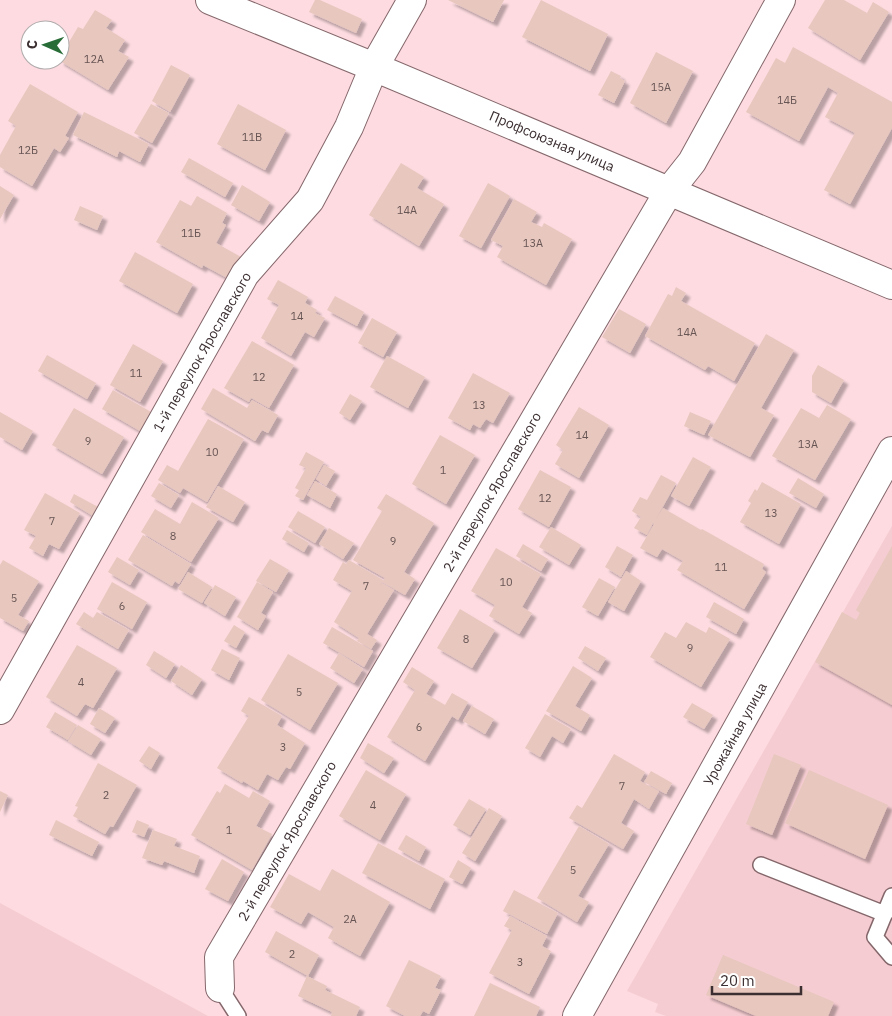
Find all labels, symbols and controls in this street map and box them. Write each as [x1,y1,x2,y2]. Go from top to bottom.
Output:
north arrow [20,20,70,70]
text: С [23,40,41,49]
house number: 12А [84,52,104,66]
house number: 15А [651,80,671,94]
house number: 14Б [777,93,797,107]
street label: Профсоюзная улица [487,107,618,176]
house number: 11В [242,130,262,144]
house number: 12Б [18,143,38,157]
house number: 14А [397,203,417,217]
house number: 11Б [181,226,201,240]
house number: 13А [523,236,543,250]
street label: 1-й переулок Ярославского [149,269,255,435]
house number: 14 [290,309,304,323]
house number: 14А [677,325,697,339]
house number: 11 [129,366,143,380]
house number: 12 [252,370,266,384]
house number: 13 [472,398,486,412]
street label: 2-й переулок Ярославского [439,409,545,575]
house number: 14 [575,428,589,442]
house number: 9 [85,434,91,448]
house number: 13А [798,437,818,451]
house number: 10 [205,445,219,459]
house number: 1 [440,463,447,477]
house number: 12 [538,491,552,505]
house number: 13 [764,506,778,520]
house number: 7 [49,514,55,528]
house number: 8 [170,529,176,543]
house number: 9 [390,534,396,548]
house number: 11 [714,560,728,574]
house number: 10 [499,575,513,589]
house number: 7 [363,579,369,593]
house number: 5 [11,591,17,605]
house number: 6 [119,599,125,613]
house number: 8 [463,632,469,646]
house number: 9 [687,641,693,655]
house number: 4 [78,675,85,689]
street label: Урожайная улица [699,679,771,789]
house number: 5 [296,685,302,699]
house number: 6 [416,720,422,734]
house number: 3 [280,740,286,754]
street label: 2-й переулок Ярославского [234,758,340,924]
house number: 7 [619,779,625,793]
house number: 2 [103,788,109,802]
house number: 4 [370,798,377,812]
house number: 1 [226,823,233,837]
house number: 5 [570,863,576,877]
house number: 2А [343,912,357,926]
house number: 2 [289,947,295,961]
house number: 3 [517,955,523,969]
scale bar [712,964,801,996]
text: 20 m [720,971,755,990]

